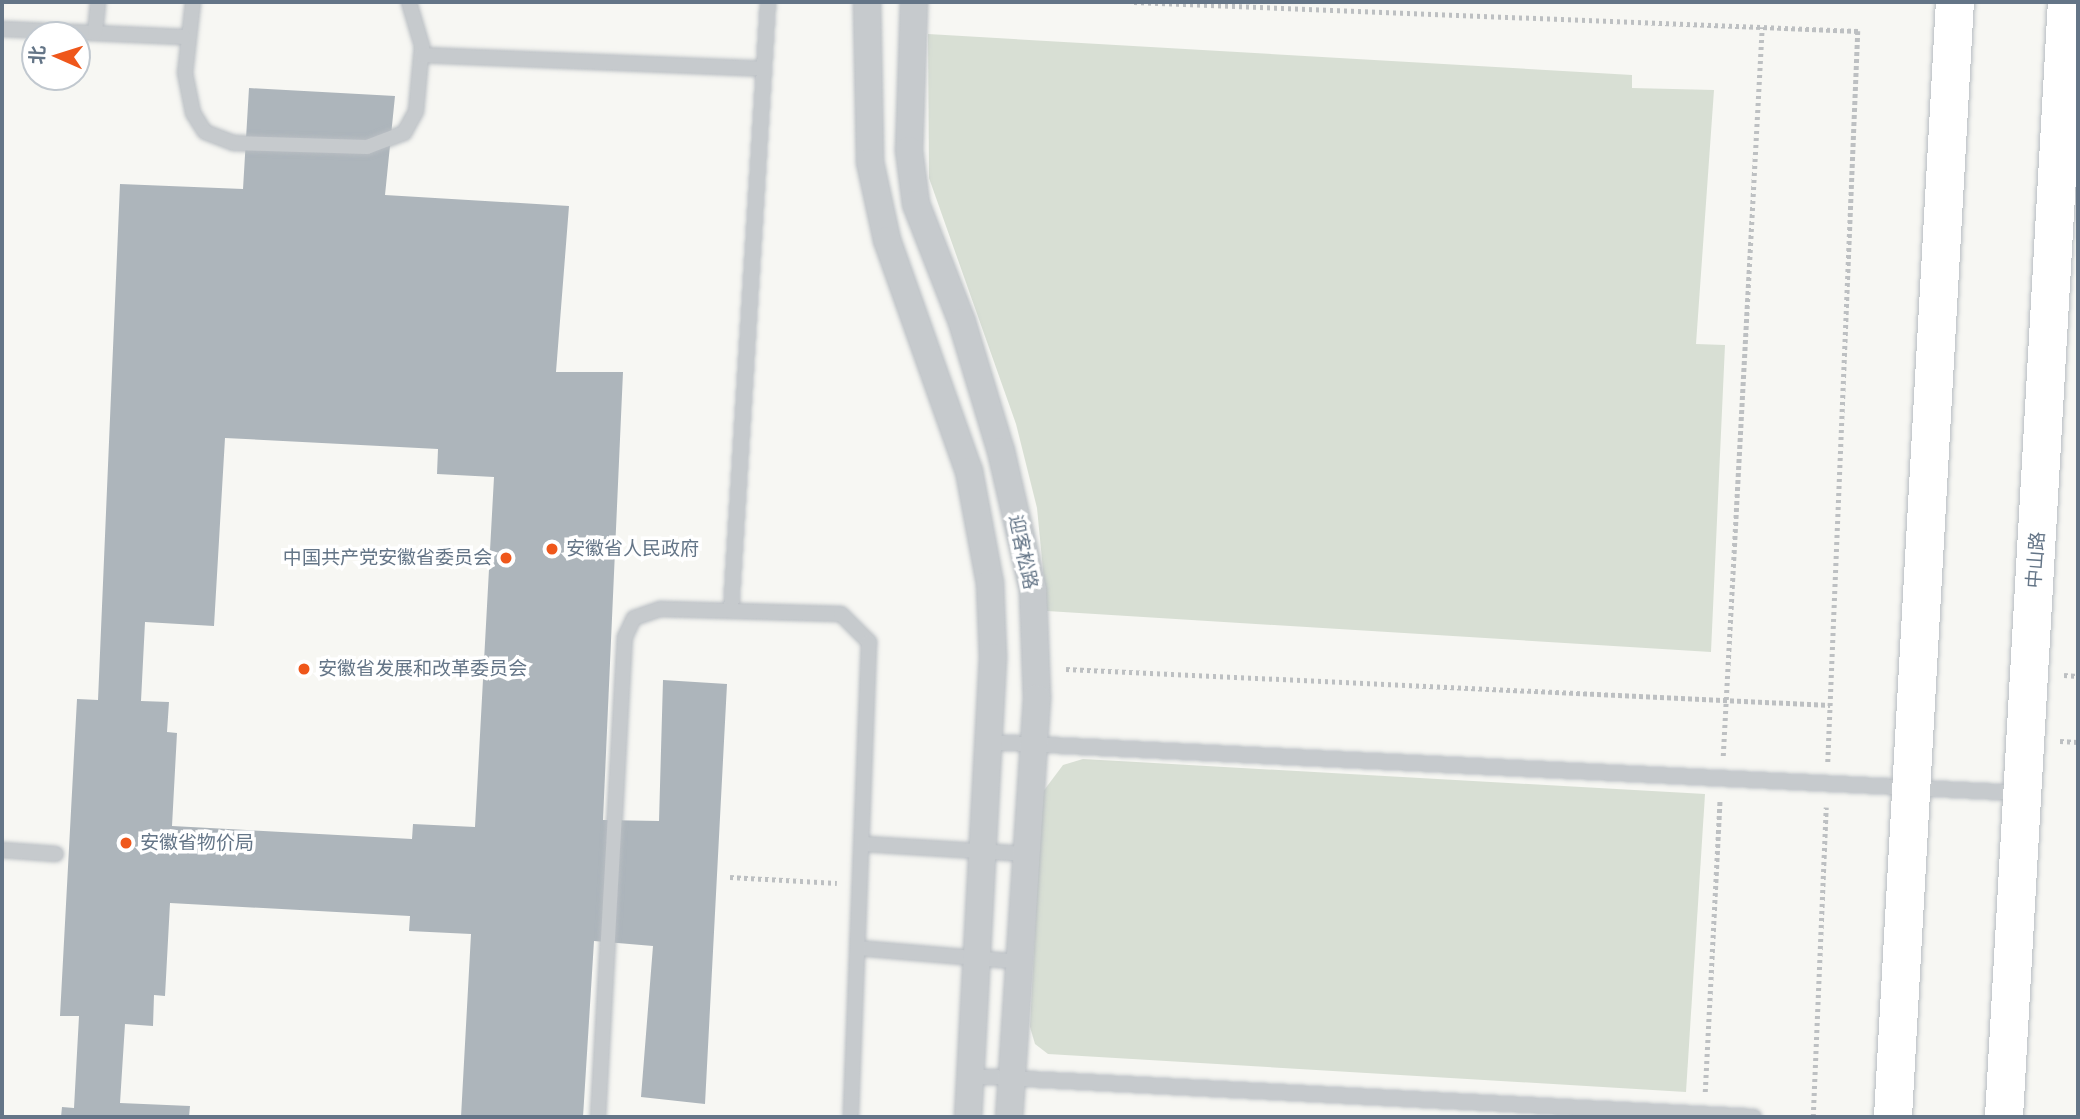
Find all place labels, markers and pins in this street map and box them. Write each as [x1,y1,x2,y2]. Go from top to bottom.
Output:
place label: 安徽省人民政府 [566,538,699,560]
marker: 安徽省人民政府 [544,541,560,557]
place label: 中国共产党安徽省委员会 [283,547,492,569]
marker: 中国共产党安徽省委员会 [498,550,514,566]
place label: 安徽省发展和改革委员会 [318,658,527,680]
marker: 安徽省发展和改革委员会 [296,661,312,677]
place label: 安徽省物价局 [140,832,254,854]
marker: 安徽省物价局 [118,835,134,851]

